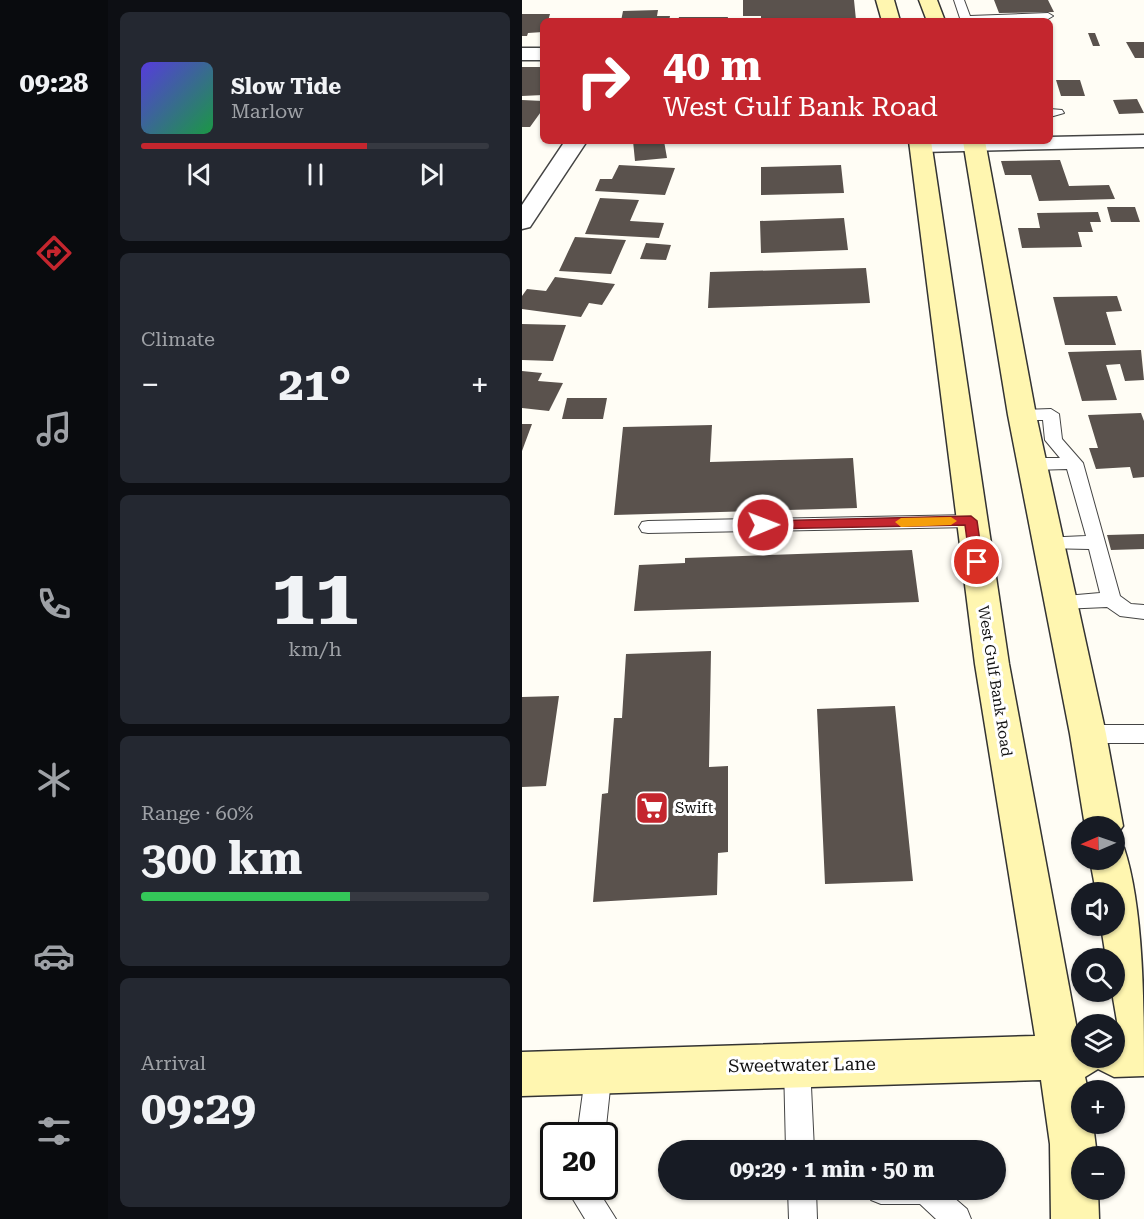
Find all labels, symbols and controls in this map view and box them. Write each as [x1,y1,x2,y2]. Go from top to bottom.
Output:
text: 40 m [663,41,761,90]
icon: right [564,42,642,120]
text: 09:28 [20,67,88,99]
text: Slow Tide [231,74,341,99]
text: West Gulf Bank Road [663,91,938,123]
text: Marlow [231,99,304,123]
icon: previous [183,158,216,191]
icon: pause [299,158,332,191]
icon: next [415,158,448,191]
icon: directions [33,232,75,274]
text: Climate [141,327,215,351]
text: 21° [279,358,351,411]
text: − [141,365,159,404]
text: + [471,365,489,404]
icon: music [33,408,75,450]
position arrow [731,493,795,557]
pin [951,536,1002,587]
icon: arrive [960,545,993,578]
text: 11 [271,552,359,643]
icon: phone [33,583,75,625]
street label: West Gulf Bank Road [974,604,1016,758]
text: km/h [288,637,342,661]
icon: climate [33,759,75,801]
supermarket icon: Swift [634,790,670,826]
place label: Swift [675,799,714,817]
text: Range · 60% [141,801,253,825]
north arrow [1071,816,1125,870]
map controls [1071,816,1125,1200]
text: 300 km [141,832,302,885]
button: sound [1071,882,1125,936]
icon: car [33,935,75,977]
button: search [1071,948,1125,1002]
button: layers [1071,1014,1125,1068]
text: Arrival [141,1051,206,1075]
street label: Sweetwater Lane [728,1053,876,1076]
button: + [1071,1080,1125,1134]
text: 09:29 [141,1082,256,1135]
icon: filters [33,1110,75,1152]
speed limit sign: 20 [540,1122,618,1200]
button: − [1071,1146,1125,1200]
text: 09:29 · 1 min · 50 m [730,1157,934,1182]

